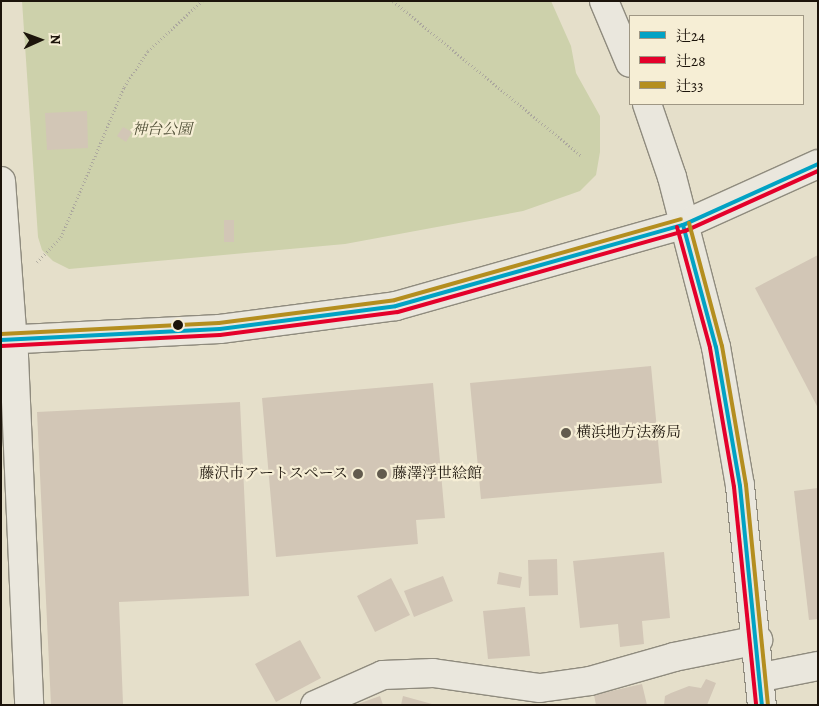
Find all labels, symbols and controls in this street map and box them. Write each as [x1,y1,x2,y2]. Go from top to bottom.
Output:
north arrow [15,15,65,65]
legend [629,15,804,105]
text: 辻24 [676,26,705,46]
text: N [46,34,65,45]
text: 辻28 [676,51,705,71]
text: 辻33 [676,76,703,96]
park label: 神台公園 [132,121,192,139]
unlabelled marker [173,320,183,330]
place label: 横浜地方法務局 [576,424,681,442]
marker: 横浜地方法務局 [560,427,572,439]
place label: 藤沢市アートスペース [198,465,348,483]
place label: 藤澤浮世絵館 [392,465,482,483]
marker: 藤沢市アートスペース [352,468,364,480]
marker: 藤澤浮世絵館 [376,468,388,480]

